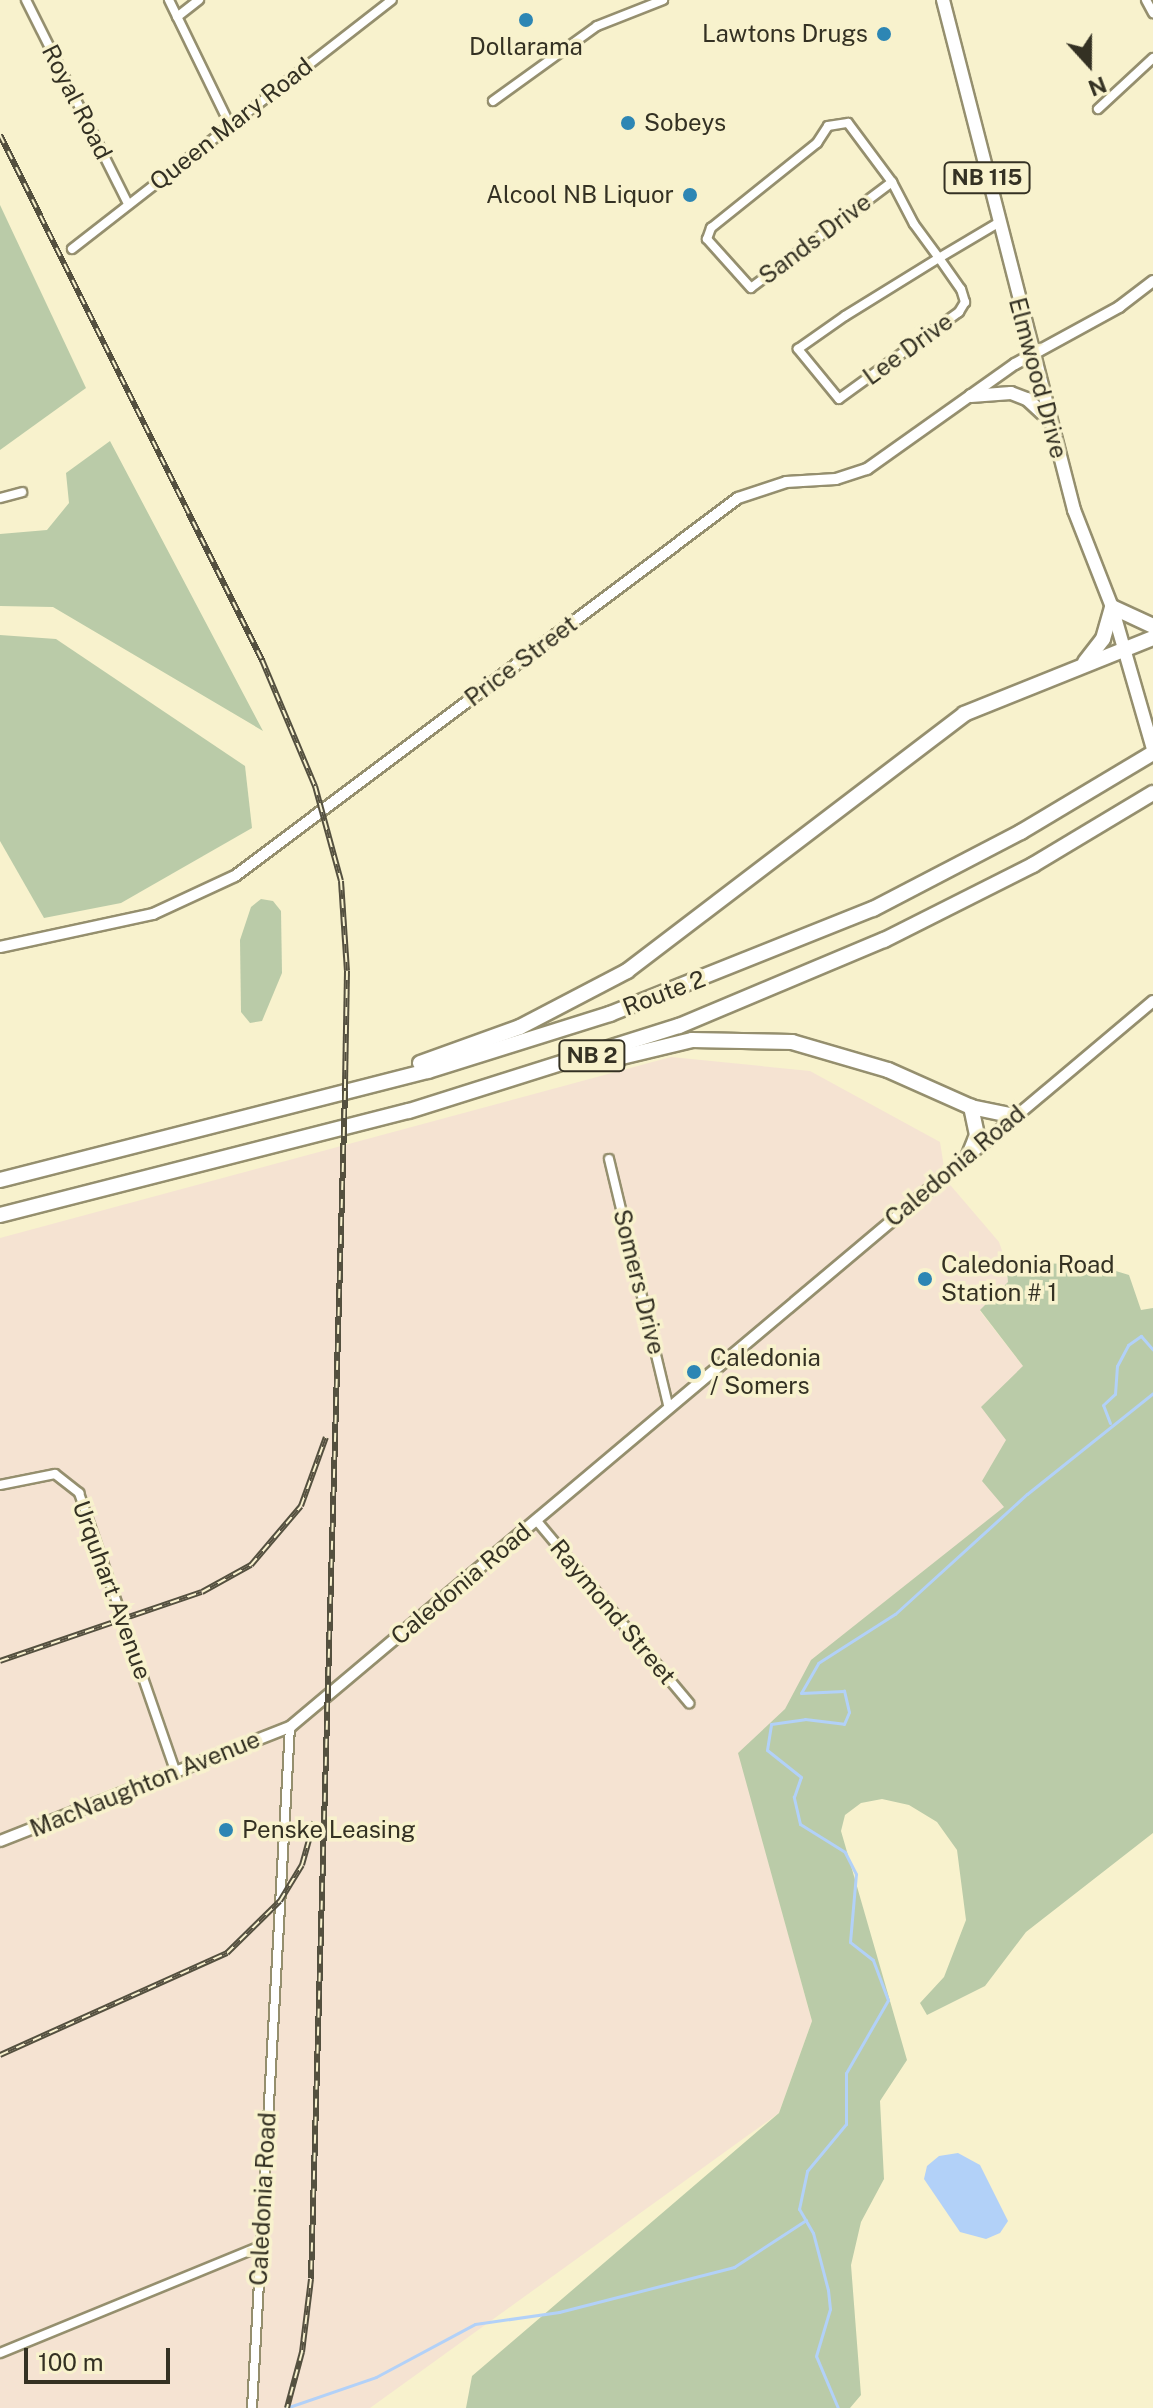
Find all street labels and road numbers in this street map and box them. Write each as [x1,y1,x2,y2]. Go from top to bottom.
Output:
street label: Royal Road [36,40,118,164]
street label: Queen Mary Road [144,52,318,196]
road number: NB 115 [943,160,1031,196]
street label: Sands Drive [753,188,877,290]
street label: Elmwood Drive [1003,294,1073,462]
street label: Lee Drive [858,307,958,391]
street label: Price Street [459,609,583,713]
street label: Route 2 [619,964,709,1022]
road number: NB 2 [558,1038,626,1074]
street label: Caledonia Road [879,1099,1031,1233]
street label: Somers Drive [607,1206,671,1358]
street label: Urquhart Avenue [66,1497,158,1683]
street label: Caledonia Road [385,1517,537,1651]
street label: Raymond Street [544,1534,682,1690]
street label: MacNaughton Avenue [26,1725,264,1843]
street label: Caledonia Road [244,2112,282,2286]

